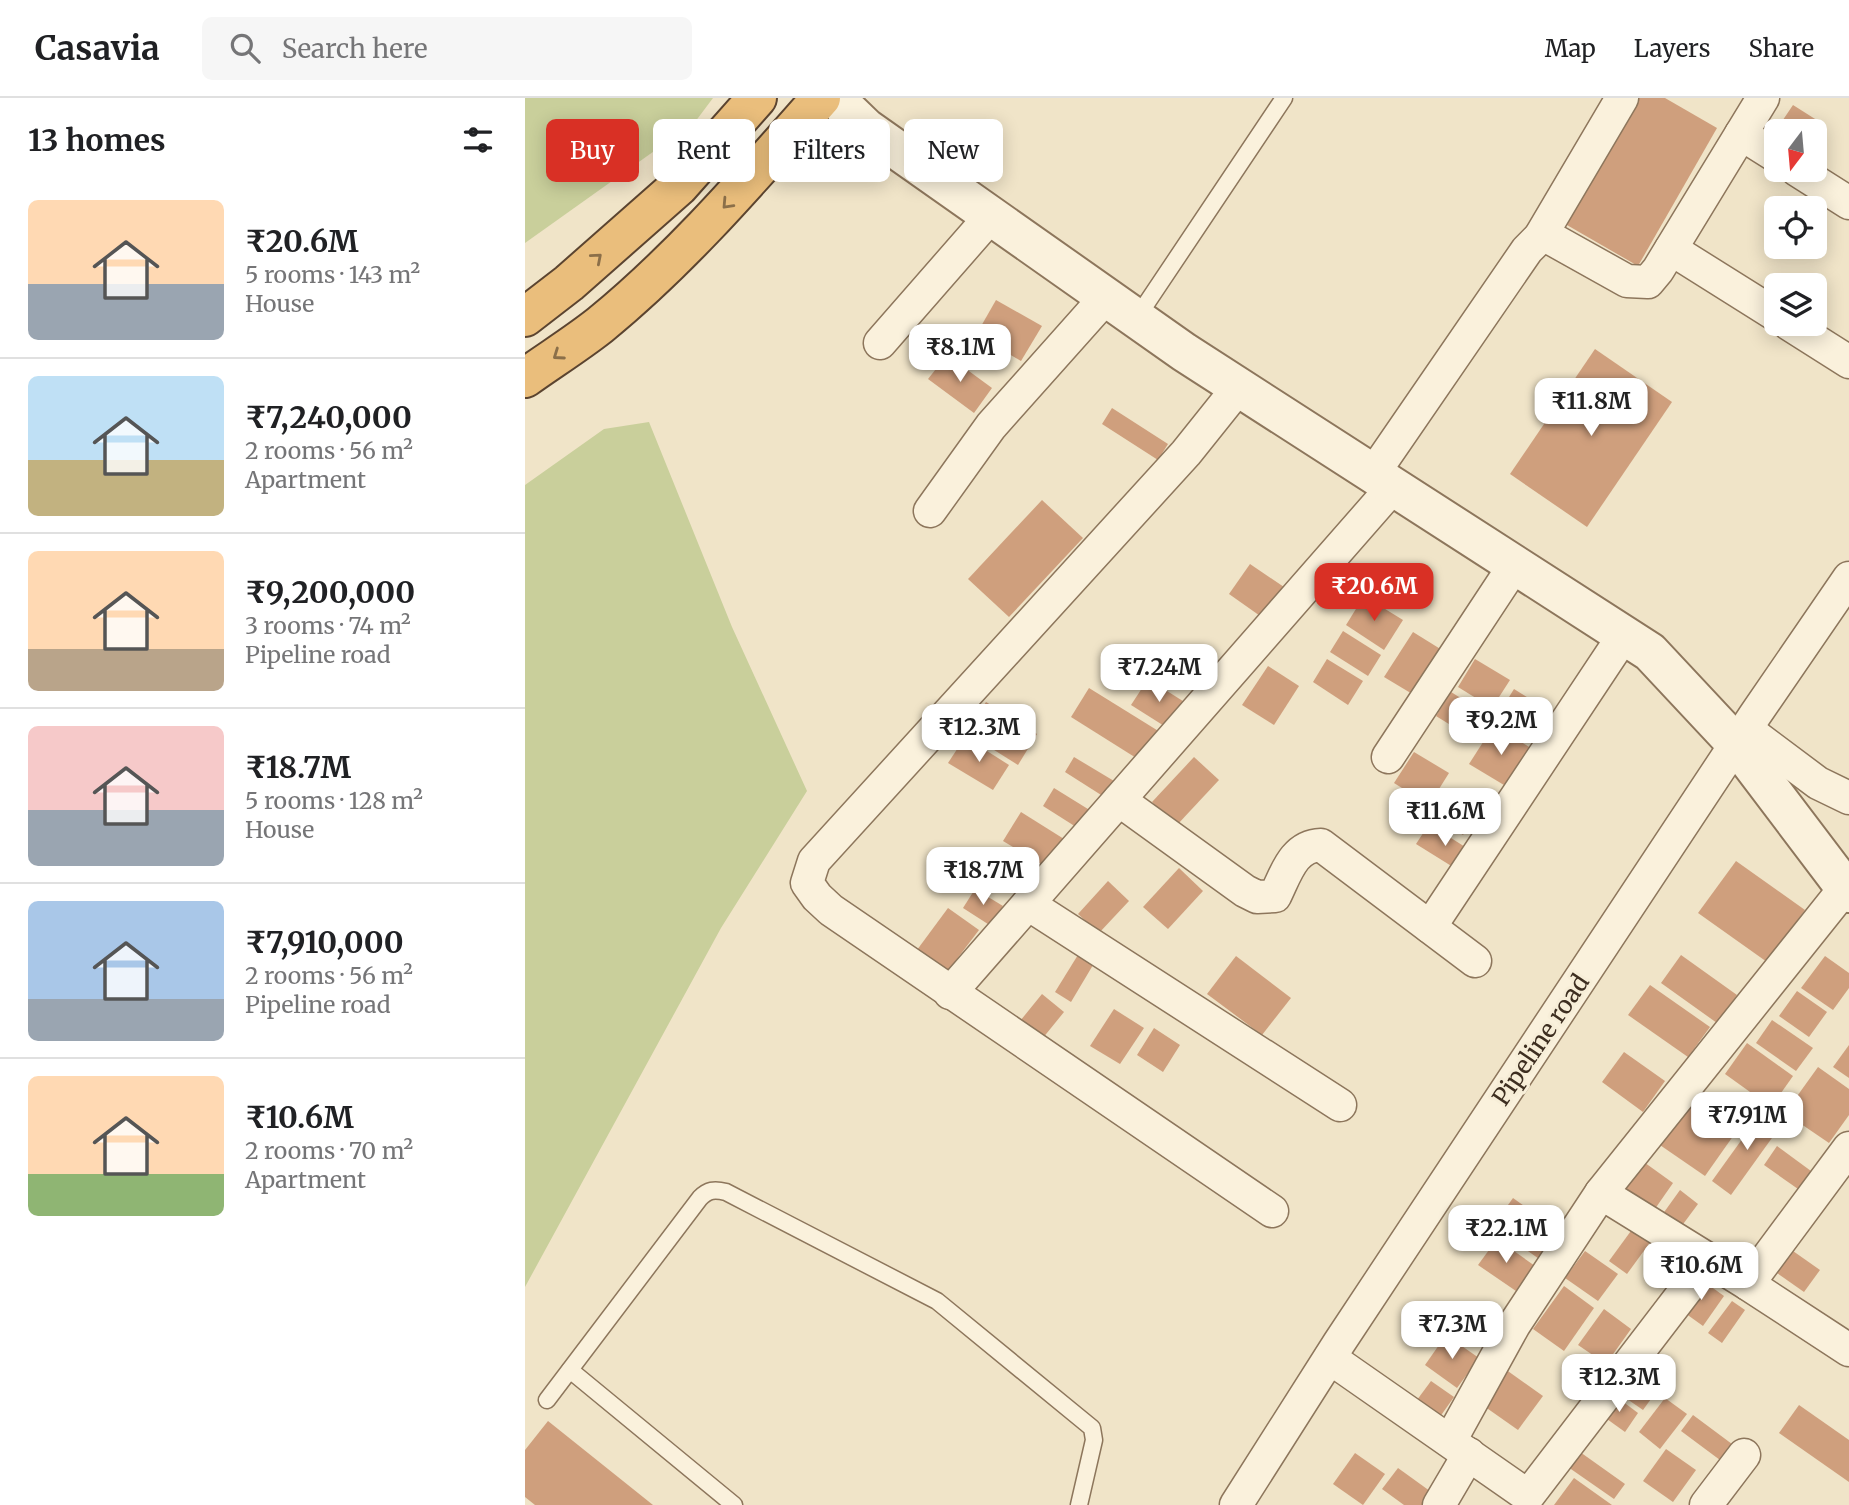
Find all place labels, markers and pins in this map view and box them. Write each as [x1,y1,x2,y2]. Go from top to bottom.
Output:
pin: ₹8.1M [911,324,1009,384]
pin: ₹11.8M [1534,378,1648,438]
pin: ₹20.6M [1317,564,1431,623]
pin: ₹7.24M [1102,644,1216,704]
pin: ₹9.2M [1452,698,1550,757]
pin: ₹12.3M [922,704,1036,764]
pin: ₹11.6M [1388,788,1502,848]
pin: ₹18.7M [926,848,1040,907]
pin: ₹7.91M [1690,1093,1804,1152]
pin: ₹22.1M [1449,1206,1563,1265]
pin: ₹10.6M [1644,1242,1758,1302]
pin: ₹7.3M [1403,1302,1501,1361]
pin: ₹12.3M [1562,1354,1676,1414]

